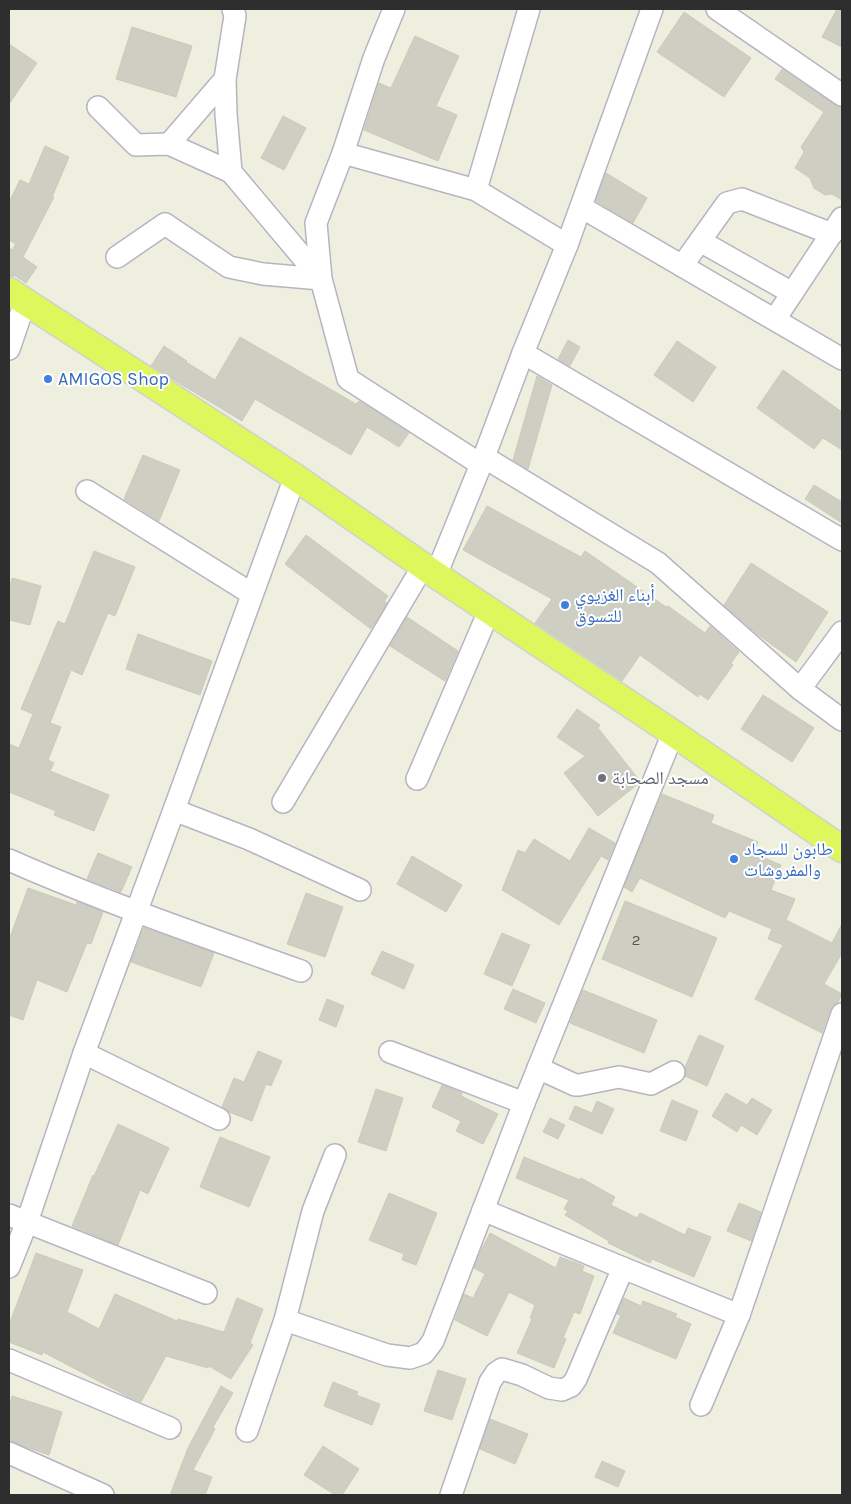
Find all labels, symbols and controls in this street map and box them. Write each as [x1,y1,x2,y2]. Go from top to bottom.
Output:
place label: AMIGOS Shop [58,368,169,390]
marker: AMIGOS Shop [42,373,54,385]
place label: أبناء الغزيوي للتسوق [575,584,655,627]
marker: أبناء الغزيوي للتسوق [559,599,571,611]
place label: مسجد الصحابة [612,767,709,789]
marker: مسجد الصحابة [596,772,608,784]
place label: طابون للسجاد والمفروشات [744,838,833,881]
marker: طابون للسجاد والمفروشات [728,853,740,865]
house number: 2 [632,931,640,949]

